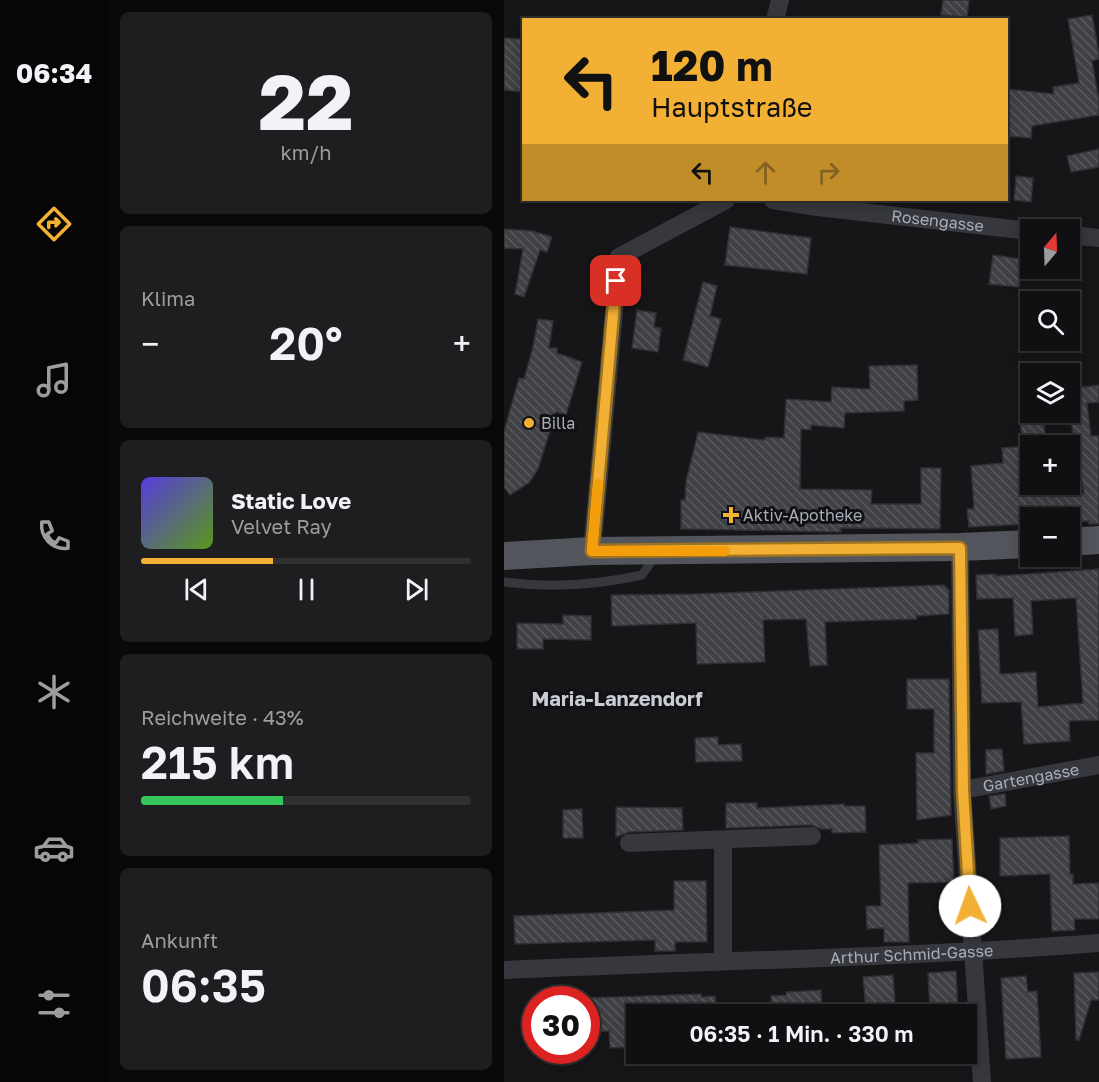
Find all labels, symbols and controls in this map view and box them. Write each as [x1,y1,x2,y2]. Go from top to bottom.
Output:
text: 120 m [651,40,773,90]
icon: left [552,42,630,120]
text: 22 [258,54,354,147]
text: 06:34 [16,57,92,89]
text: Hauptstraße [651,91,812,123]
text: km/h [281,140,331,164]
icon: left [686,156,719,189]
icon: ahead [749,156,782,189]
icon: right [812,156,845,189]
icon: directions [33,203,75,245]
street label: Rosengasse [890,205,985,236]
north arrow [1020,219,1080,279]
map controls [1020,219,1080,567]
pin [590,255,641,306]
icon: arrive [599,264,632,297]
text: Klima [141,286,195,310]
button: search [1020,291,1080,351]
text: 20° [269,316,343,370]
text: − [141,324,159,363]
text: + [453,324,471,363]
icon: music [33,359,75,401]
button: layers [1020,363,1080,423]
place label: Billa [541,413,575,433]
marker: Billa [522,416,536,430]
button: + [1020,435,1080,495]
text: Static Love [231,487,351,514]
place label: Aktiv-Apotheke [743,505,862,525]
button: − [1020,507,1080,567]
marker: Aktiv-Apotheke [724,508,738,522]
text: Velvet Ray [231,514,332,538]
icon: phone [33,515,75,557]
icon: previous [180,573,213,606]
icon: pause [290,573,323,606]
icon: next [400,573,433,606]
icon: climate [33,671,75,713]
district label: Maria-Lanzendorf [532,686,703,710]
text: Reichweite · 43% [141,705,304,729]
text: 215 km [141,735,294,789]
street label: Gartengasse [981,759,1081,796]
icon: car [33,827,75,869]
position arrow [938,874,1002,938]
text: Ankunft [141,928,218,952]
street label: Arthur Schmid-Gasse [830,940,994,968]
text: 06:35 [141,958,266,1012]
icon: filters [33,983,75,1025]
speed limit sign: 30 [522,986,600,1064]
text: 06:35 · 1 Min. · 330 m [689,1020,914,1047]

